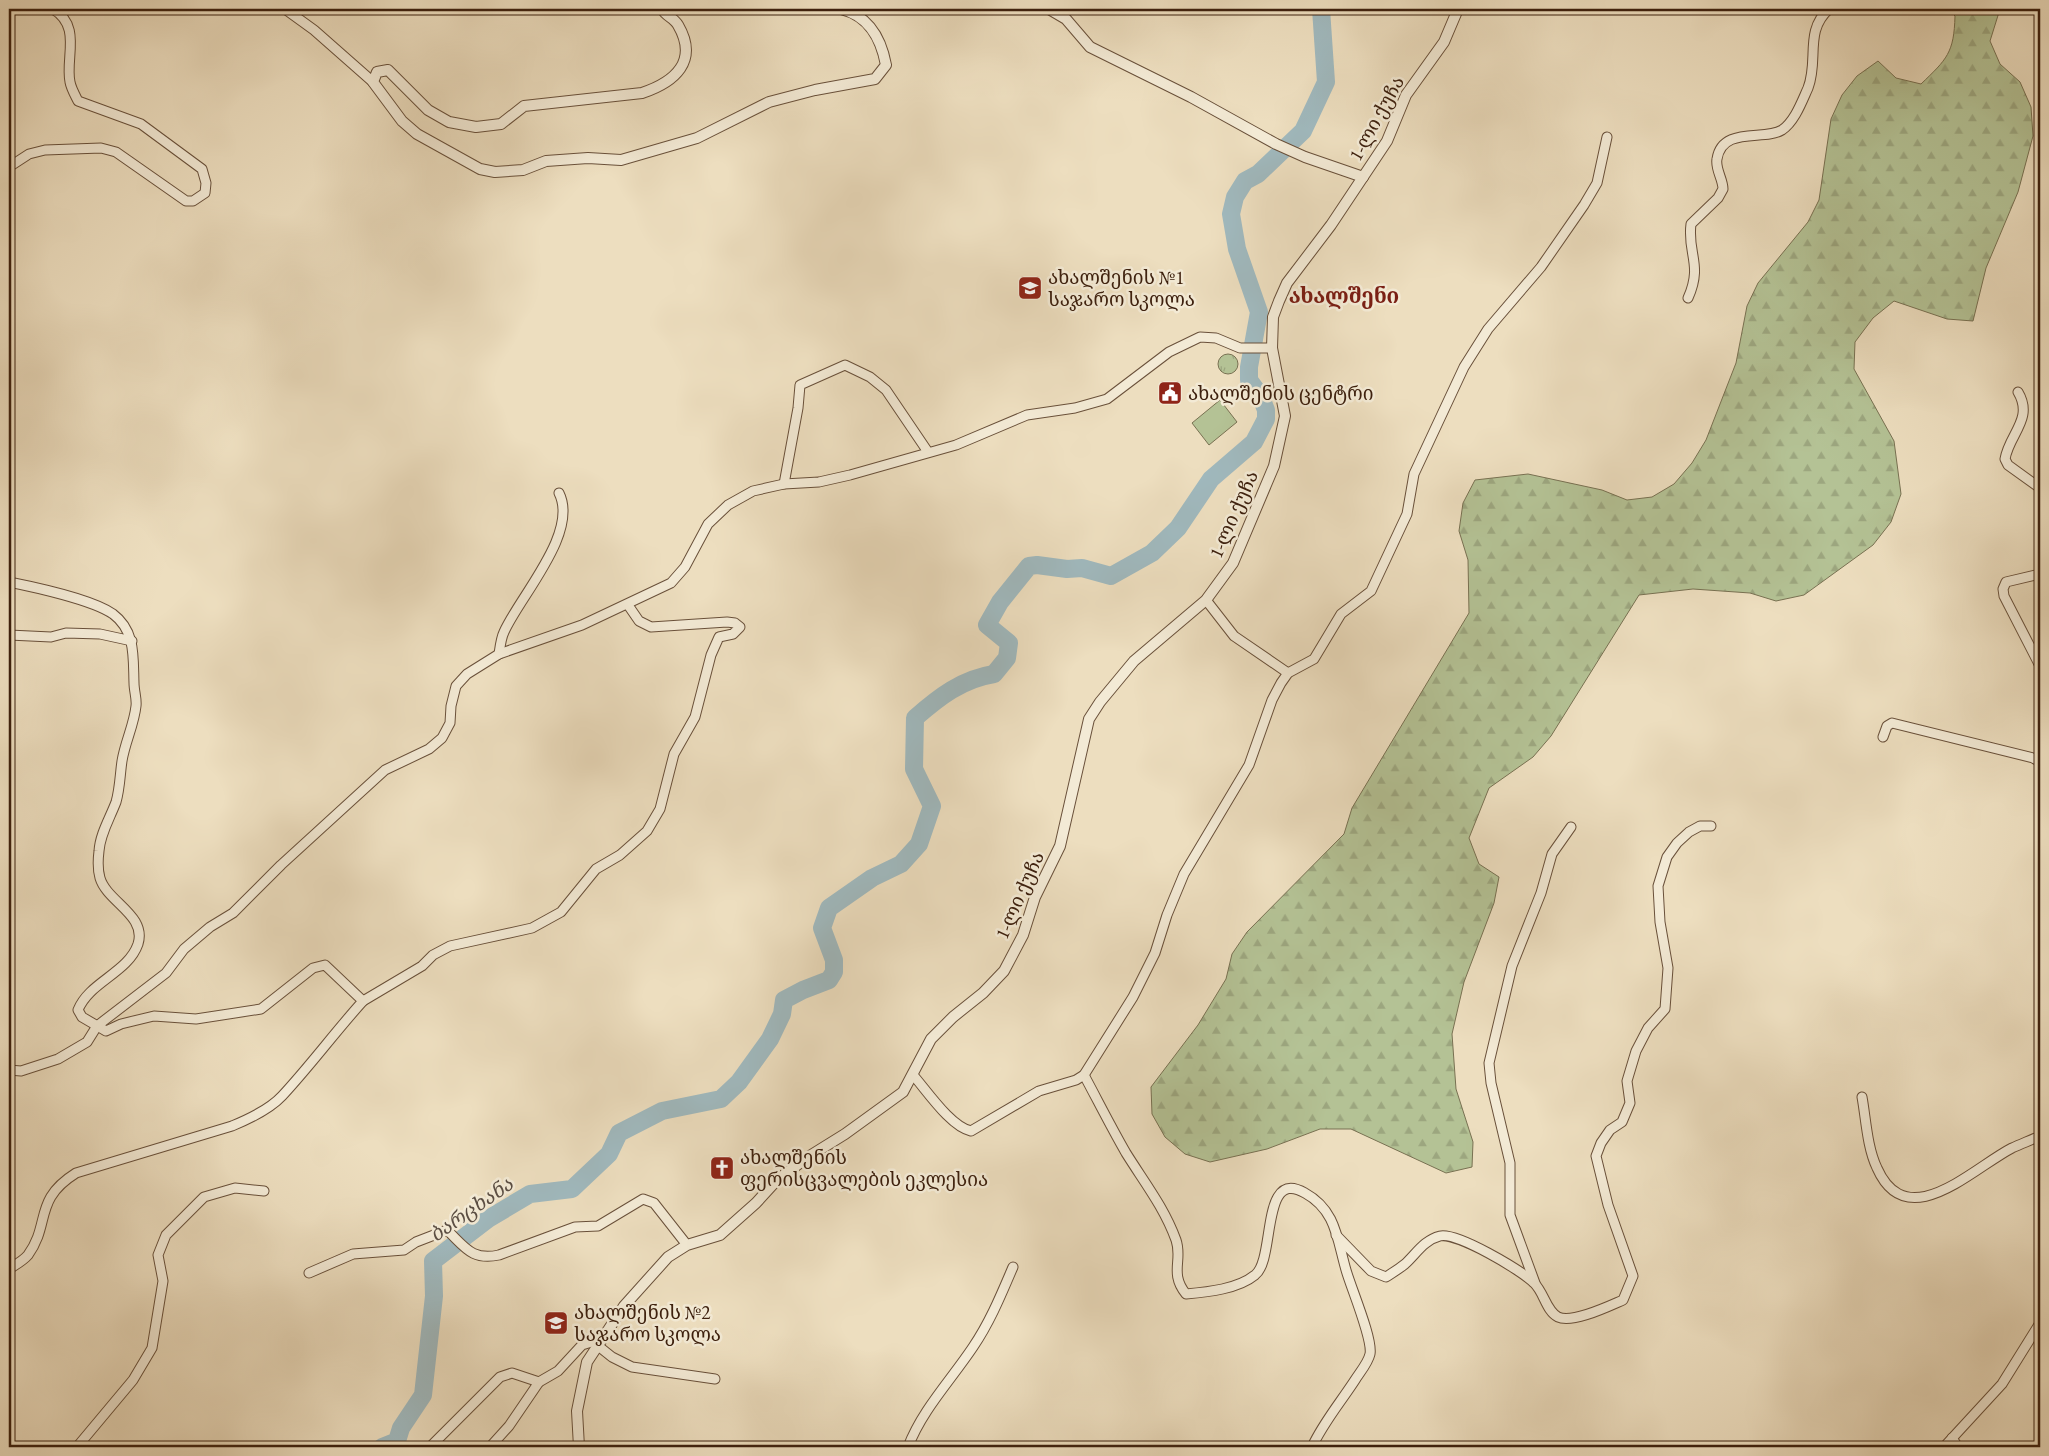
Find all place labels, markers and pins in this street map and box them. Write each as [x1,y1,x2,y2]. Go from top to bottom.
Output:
place label: ახალშენის №1 საჯარო სკოლა [1048,265,1195,312]
school or university icon: ახალშენის №1 საჯარო სკოლა [1017,275,1043,301]
public building icon: ახალშენის ცენტრი [1157,380,1183,406]
place label: ახალშენის ცენტრი [1188,381,1374,406]
place label: ახალშენის ფერისცვალების ეკლესია [740,1145,988,1192]
church icon: ახალშენის ფერისცვალების ეკლესია [709,1155,735,1181]
place label: ახალშენის №2 საჯარო სკოლა [574,1300,721,1347]
school or university icon: ახალშენის №2 საჯარო სკოლა [543,1310,569,1336]

